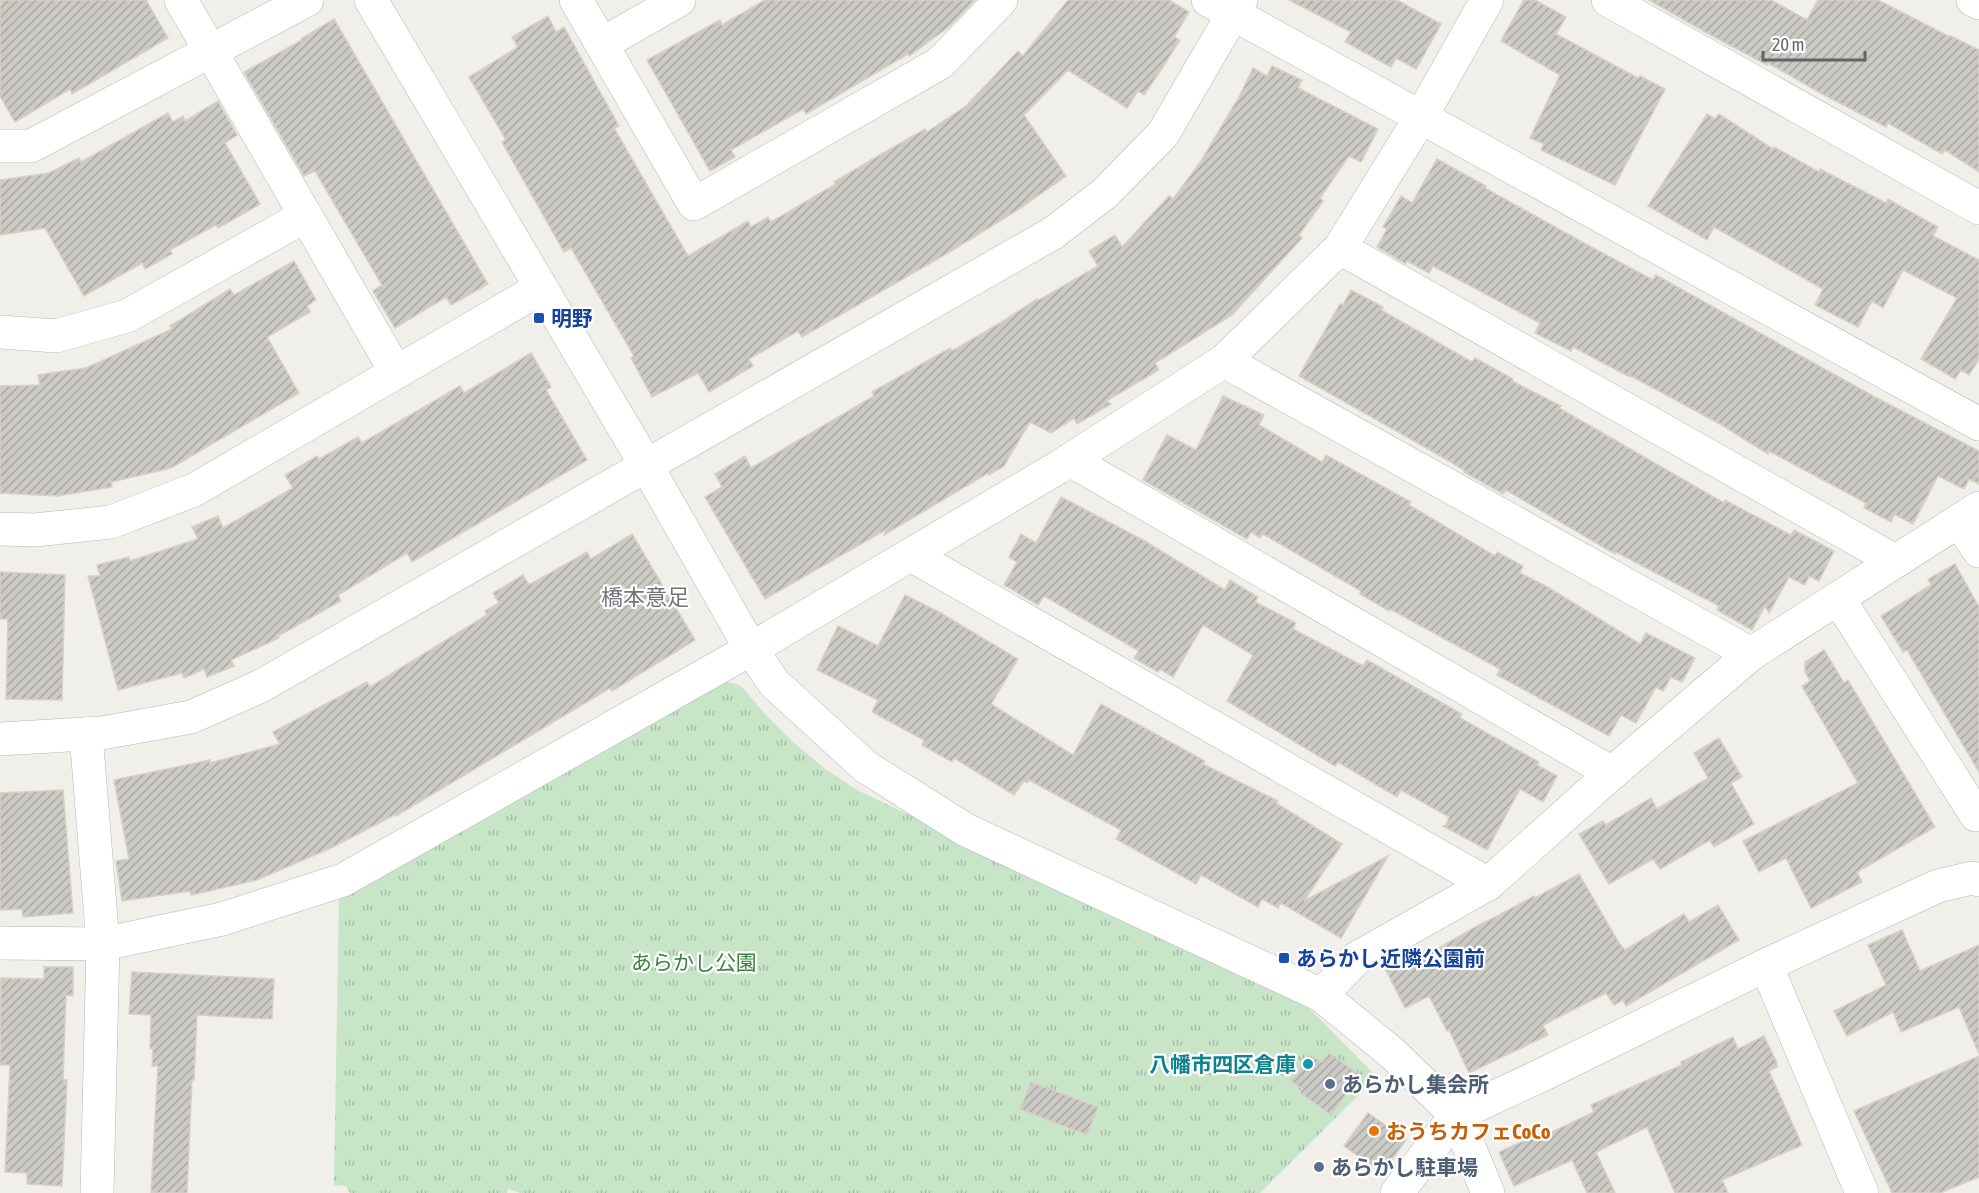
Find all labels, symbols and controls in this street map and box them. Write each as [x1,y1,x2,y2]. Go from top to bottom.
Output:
scale bar [1763,24,1865,62]
text: 20 m [1772,34,1804,55]
place label: 明野 [551,306,593,330]
marker: 明野 [532,311,546,325]
district label: 橋本意足 [601,584,689,610]
place label: あらかし近隣公園前 [1296,946,1485,970]
park label: あらかし公園 [631,950,757,974]
marker: あらかし近隣公園前 [1277,951,1291,965]
place label: 八幡市四区倉庫 [1149,1052,1296,1076]
marker: 八幡市四区倉庫 [1301,1057,1315,1071]
place label: あらかし集会所 [1342,1072,1489,1096]
marker: あらかし集会所 [1323,1077,1337,1091]
place label: おうちカフェCoCo [1386,1119,1551,1143]
marker: おうちカフェCoCo [1367,1124,1381,1138]
place label: あらかし駐車場 [1331,1155,1478,1179]
marker: あらかし駐車場 [1312,1160,1326,1174]

